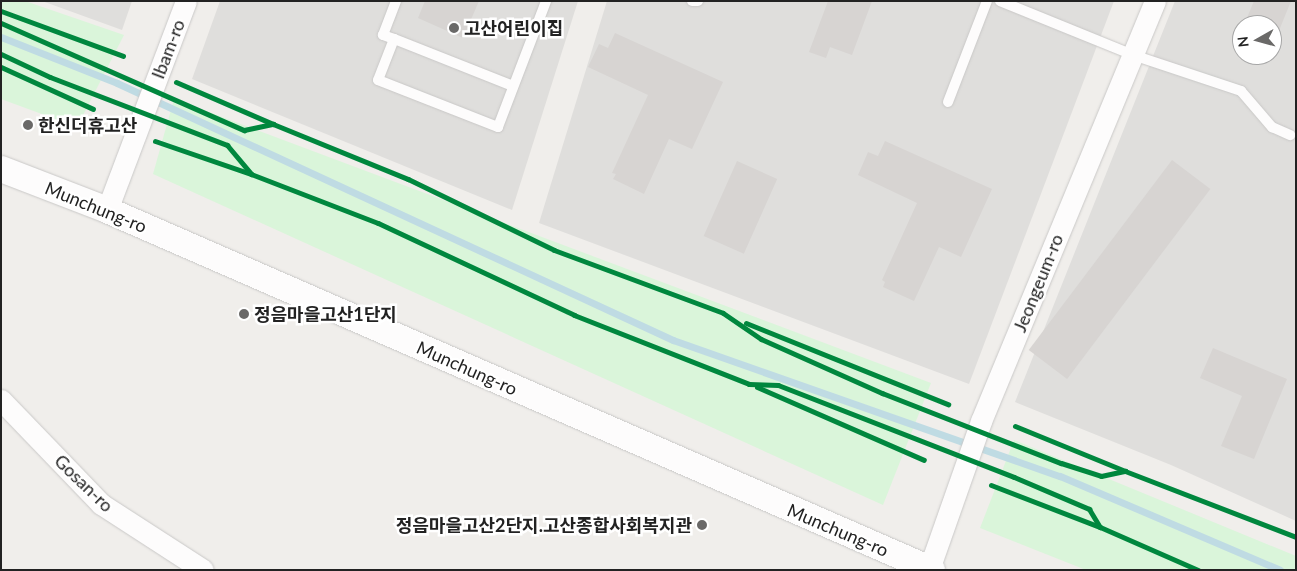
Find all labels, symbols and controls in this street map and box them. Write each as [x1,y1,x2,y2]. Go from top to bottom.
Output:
north arrow [1232,15,1282,65]
street label: Ibam-ro [147,16,189,82]
place label: 고산어린이집 [464,17,563,39]
marker: 고산어린이집 [448,22,460,34]
text: N [1234,35,1252,48]
place label: 한신더휴고산 [38,114,137,136]
marker: 한신더휴고산 [22,119,34,131]
street label: Munchung-ro [42,177,150,237]
street label: Jeongeum-ro [1009,231,1067,335]
place label: 정음마을고산1단지 [254,303,397,325]
marker: 정음마을고산1단지 [238,308,250,320]
street label: Munchung-ro [413,336,521,400]
street label: Gosan-ro [50,450,118,516]
street label: Munchung-ro [784,499,892,561]
place label: 정음마을고산2단지.고산종합사회복지관 [396,514,692,536]
marker: 정음마을고산2단지.고산종합사회복지관 [696,519,708,531]

